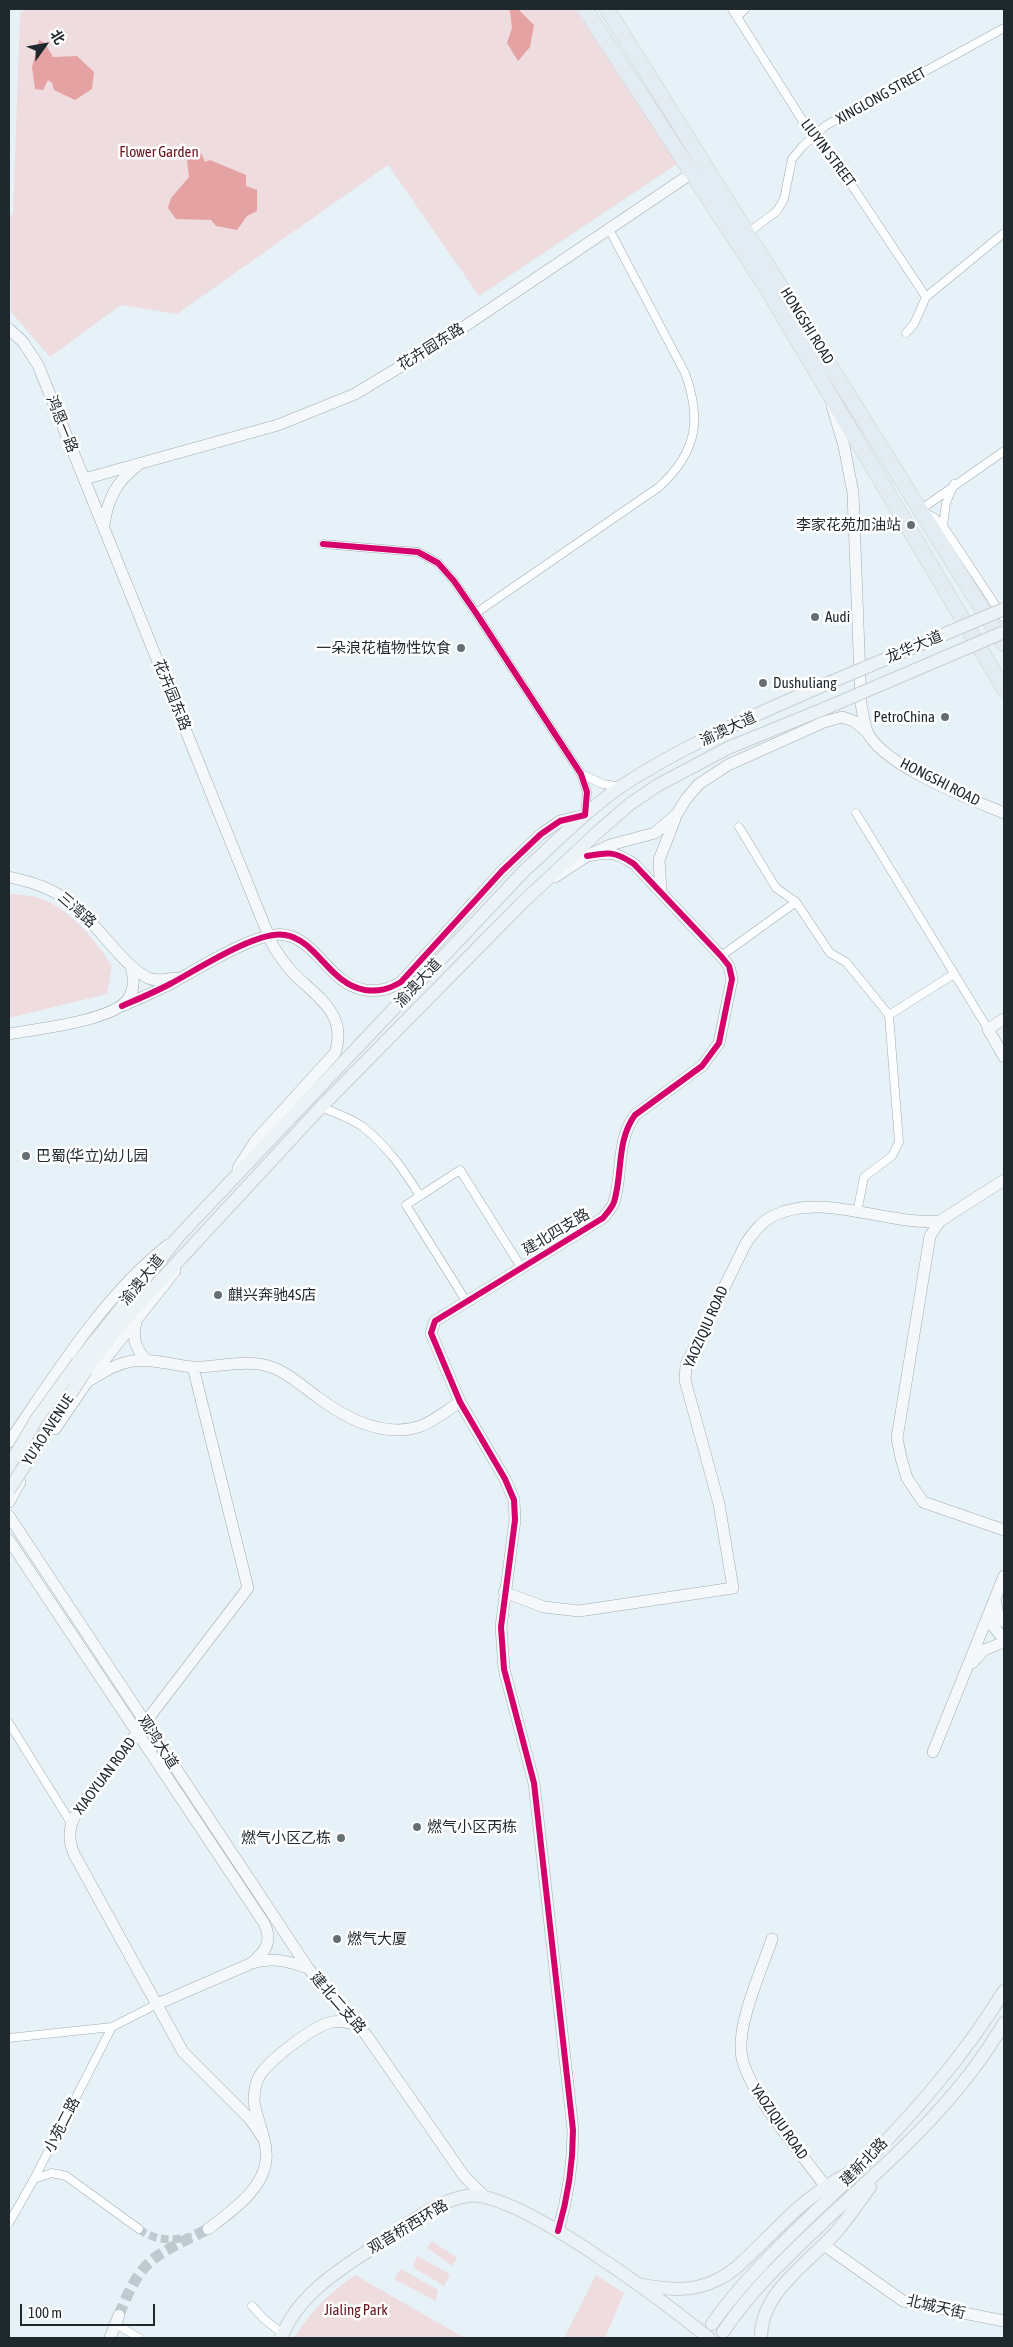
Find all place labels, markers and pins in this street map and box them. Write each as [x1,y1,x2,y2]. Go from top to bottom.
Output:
place label: 李家花苑加油站 [796,516,901,534]
marker: 李家花苑加油站 [905,519,917,531]
place label: Audi [825,608,850,626]
marker: Audi [809,611,821,623]
place label: 一朵浪花植物性饮食 [316,639,451,657]
marker: 一朵浪花植物性饮食 [455,642,467,654]
place label: Dushuliang [773,674,837,692]
marker: Dushuliang [757,677,769,689]
place label: PetroChina [873,708,935,726]
marker: PetroChina [939,711,951,723]
place label: 巴蜀(华立)幼儿园 [36,1147,148,1165]
marker: 巴蜀(华立)幼儿园 [20,1150,32,1162]
place label: 麒兴奔驰4S店 [228,1286,316,1304]
marker: 麒兴奔驰4S店 [212,1289,224,1301]
place label: 燃气小区丙栋 [427,1818,517,1836]
marker: 燃气小区丙栋 [411,1821,423,1833]
place label: 燃气小区乙栋 [241,1829,331,1847]
marker: 燃气小区乙栋 [335,1832,347,1844]
place label: 燃气大厦 [347,1930,407,1948]
marker: 燃气大厦 [331,1933,343,1945]

